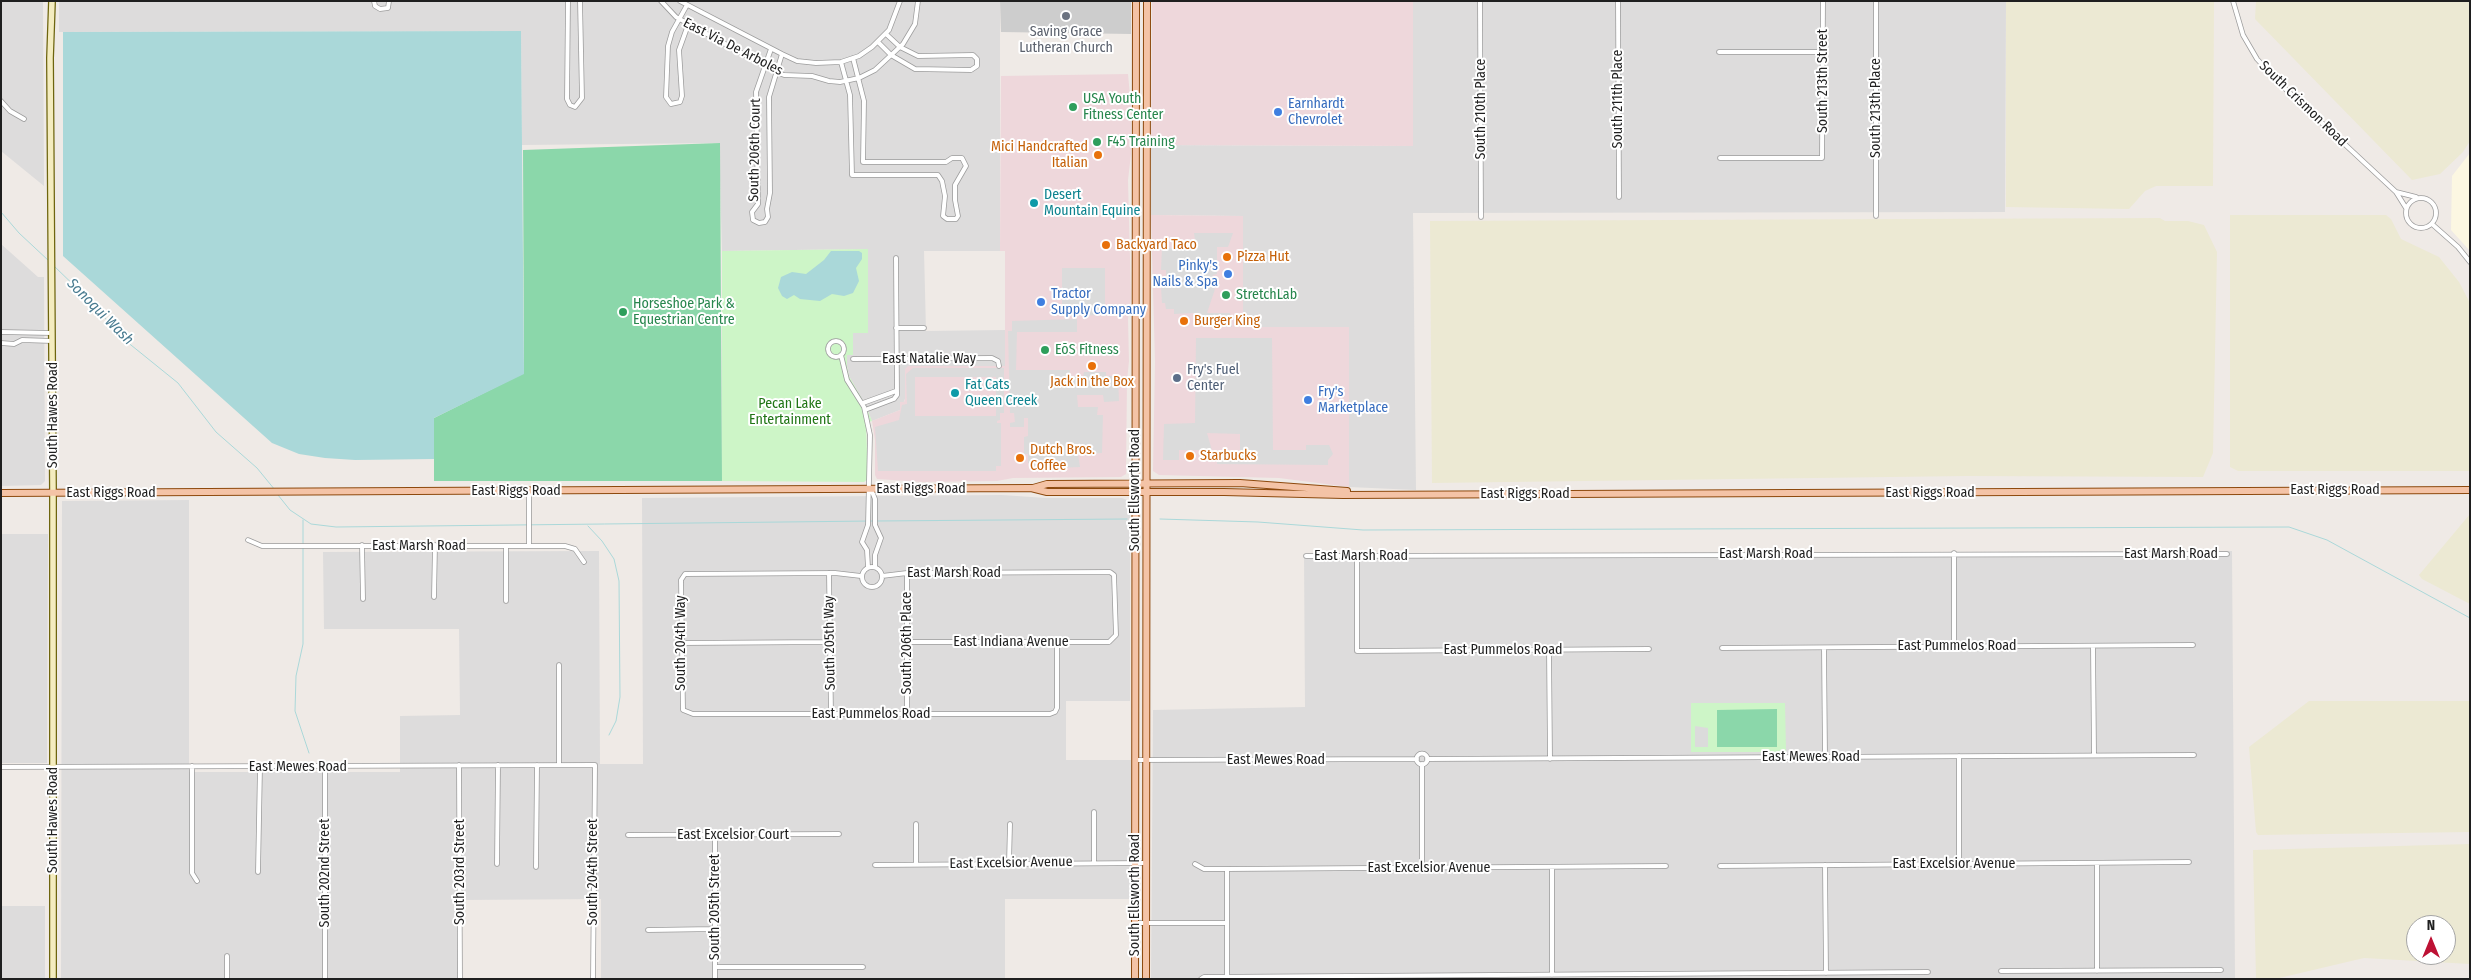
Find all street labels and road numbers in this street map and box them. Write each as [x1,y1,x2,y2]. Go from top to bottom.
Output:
street label: East Via De Arboles [680,15,786,79]
street label: South 213th Street [1815,29,1831,133]
street label: South 211th Place [1610,49,1626,149]
street label: South 210th Place [1473,58,1489,160]
street label: South 213th Place [1868,58,1884,158]
street label: South Crismon Road [2255,58,2351,150]
street label: South 206th Court [746,98,764,202]
street label: East Natalie Way [882,351,976,367]
street label: South Hawes Road [45,362,61,468]
street label: South Ellsworth Road [1127,429,1143,551]
street label: East Riggs Road [876,481,966,497]
street label: East Riggs Road [2290,482,2380,498]
street label: East Riggs Road [471,483,561,499]
street label: East Riggs Road [66,485,156,501]
street label: East Riggs Road [1885,485,1975,501]
street label: East Riggs Road [1480,486,1570,502]
street label: East Marsh Road [372,538,466,554]
street label: East Marsh Road [1719,546,1813,562]
street label: East Marsh Road [2124,546,2218,562]
street label: East Marsh Road [1314,548,1408,564]
street label: East Marsh Road [907,565,1001,581]
street label: South 206th Place [899,592,915,694]
street label: South 204th Way [673,595,689,691]
street label: South 205th Way [821,595,839,691]
street label: East Indiana Avenue [953,634,1069,650]
street label: East Pummelos Road [1897,638,2017,654]
street label: East Pummelos Road [1443,642,1563,658]
street label: East Pummelos Road [811,706,931,722]
street label: East Mewes Road [1762,749,1860,765]
street label: East Mewes Road [1227,752,1325,768]
street label: East Mewes Road [249,759,347,775]
street label: South Hawes Road [45,767,61,873]
street label: South 202nd Street [317,819,333,927]
street label: South 203rd Street [452,819,468,925]
street label: South 204th Street [585,819,601,925]
street label: East Excelsior Court [677,827,789,843]
street label: South Ellsworth Road [1127,834,1143,956]
street label: South 205th Street [707,854,723,960]
street label: East Excelsior Avenue [949,854,1073,872]
street label: East Excelsior Avenue [1892,856,2016,872]
street label: East Excelsior Avenue [1367,860,1491,876]

